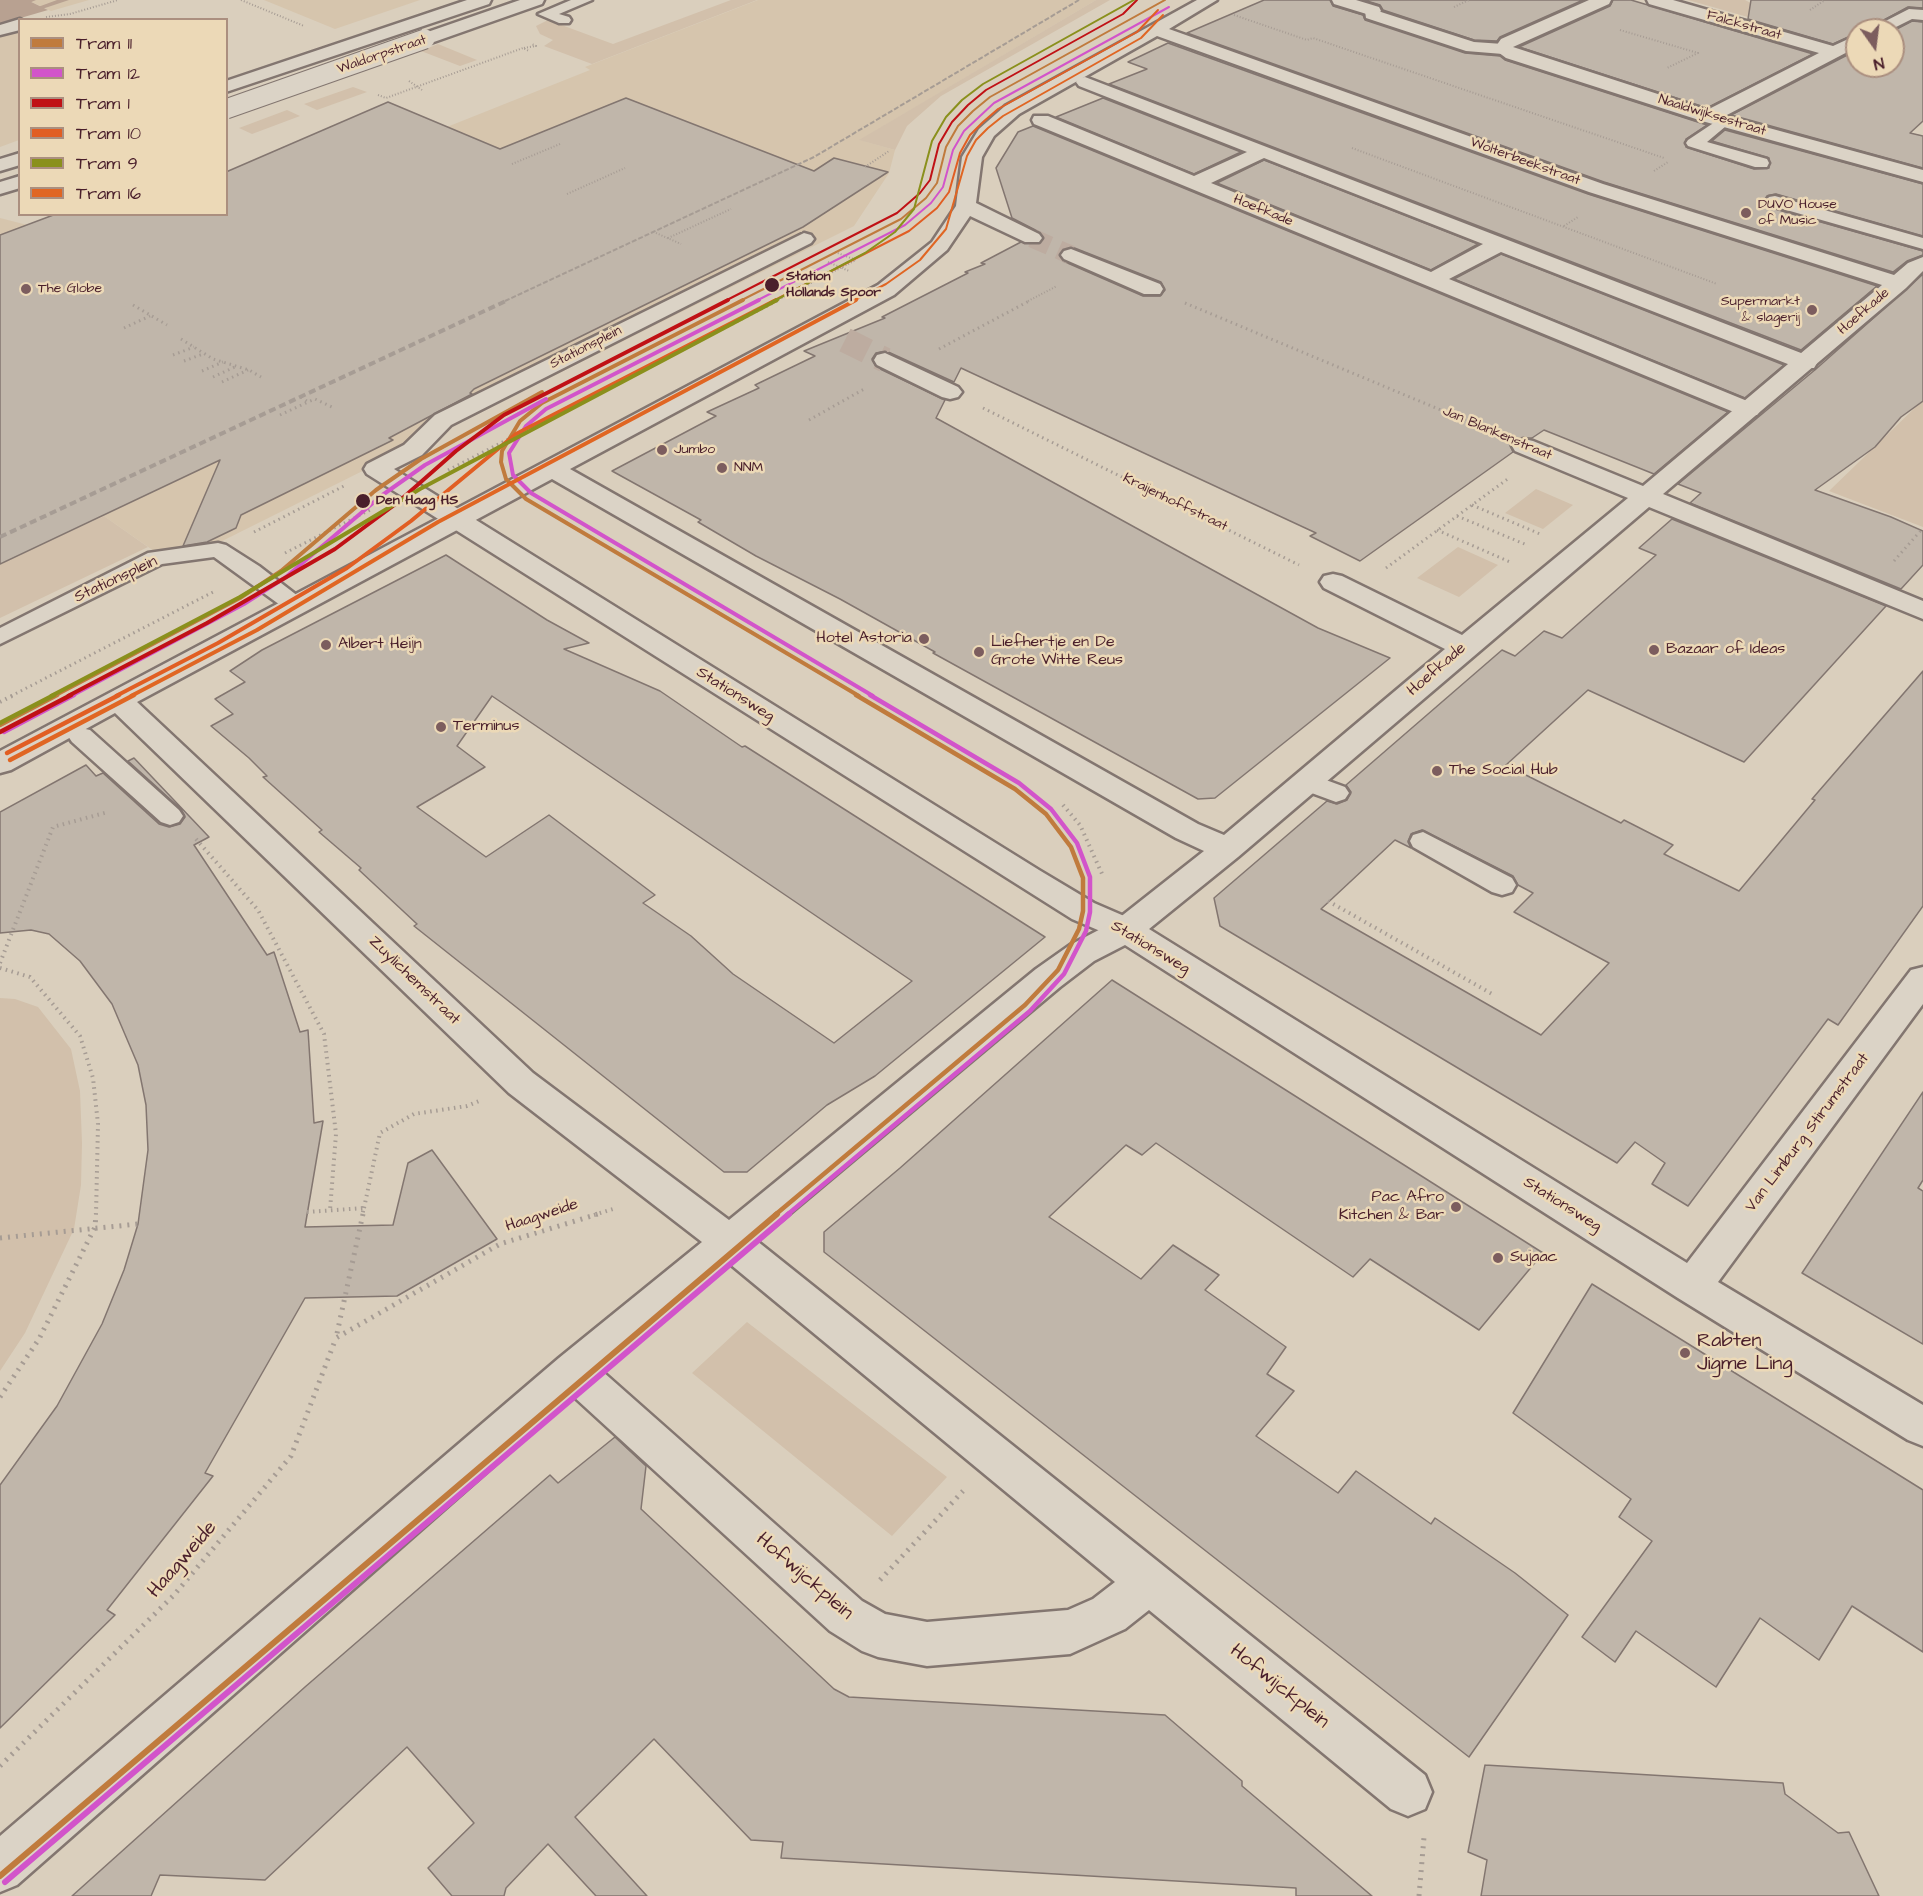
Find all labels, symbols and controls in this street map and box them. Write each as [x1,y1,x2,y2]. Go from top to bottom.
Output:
street label: Falckstraat [1705,7,1783,45]
legend [18,18,228,216]
north arrow [1845,18,1905,78]
text: Tram 11 [76,31,132,56]
street label: Waldorpstraat [335,32,429,78]
text: N [1871,52,1886,75]
text: Tram 12 [76,61,140,86]
text: Tram 1 [76,91,130,116]
street label: Naaldwijksestraat [1656,92,1768,140]
text: Tram 10 [76,121,141,146]
street label: Wolterbeekstraat [1468,134,1582,190]
text: Tram 9 [76,151,138,176]
text: Tram 16 [76,181,141,206]
street label: Hoefkade [1231,191,1295,231]
place label: DUVO House of Music [1758,197,1837,230]
marker: DUVO House of Music [1739,206,1753,220]
place label: Station Hollands Spoor [786,269,881,302]
marker: Station Hollands Spoor [763,276,781,294]
place label: The Globe [38,281,102,297]
marker: The Globe [19,282,33,296]
street label: Hoefkade [1835,285,1893,339]
place label: Supermarkt & slagerij [1721,294,1800,326]
marker: Supermarkt & slagerij [1805,303,1819,317]
street label: Stationsplein [547,323,625,373]
street label: Jan Blankenstraat [1440,403,1554,465]
place label: Jumbo [674,442,715,458]
marker: Jumbo [655,443,669,457]
place label: NNM [734,460,763,476]
marker: NNM [715,461,729,475]
street label: Kraijenhoffstraat [1120,470,1230,536]
marker: Den Haag HS [354,492,372,510]
place label: Den Haag HS [376,493,458,509]
street label: Stationsplein [71,552,161,608]
place label: Hotel Astoria [816,629,912,649]
marker: Hotel Astoria [917,632,931,646]
place label: Liefhertje en De Grote Witte Reus [991,633,1123,671]
place label: Albert Heijn [338,635,422,655]
marker: Albert Heijn [319,638,333,652]
street label: Hoefkade [1404,639,1470,701]
place label: Bazaar of Ideas [1666,640,1785,660]
marker: Bazaar of Ideas [1647,643,1661,657]
marker: Liefhertje en De Grote Witte Reus [972,645,986,659]
street label: Stationsweg [692,663,778,727]
place label: Terminus [453,717,519,737]
marker: Terminus [434,720,448,734]
place label: The Social Hub [1449,761,1558,781]
marker: The Social Hub [1430,764,1444,778]
street label: Stationsweg [1107,917,1193,979]
street label: Zuylichemstraat [364,933,464,1029]
street label: Van Limburg Stirumstraat [1742,1050,1874,1216]
street label: Stationsweg [1519,1173,1605,1237]
place label: Pac Afro Kitchen & Bar [1339,1188,1444,1226]
street label: Haagweide [503,1195,581,1237]
marker: Pac Afro Kitchen & Bar [1449,1200,1463,1214]
place label: Sujaac [1510,1248,1558,1268]
marker: Sujaac [1491,1251,1505,1265]
place label: Rabten Jigme Ling [1697,1330,1793,1377]
marker: Rabten Jigme Ling [1678,1346,1692,1360]
street label: Haagweide [143,1517,223,1603]
street label: Hofwijckplein [750,1528,858,1626]
street label: Hofwijckplein [1224,1640,1334,1734]

